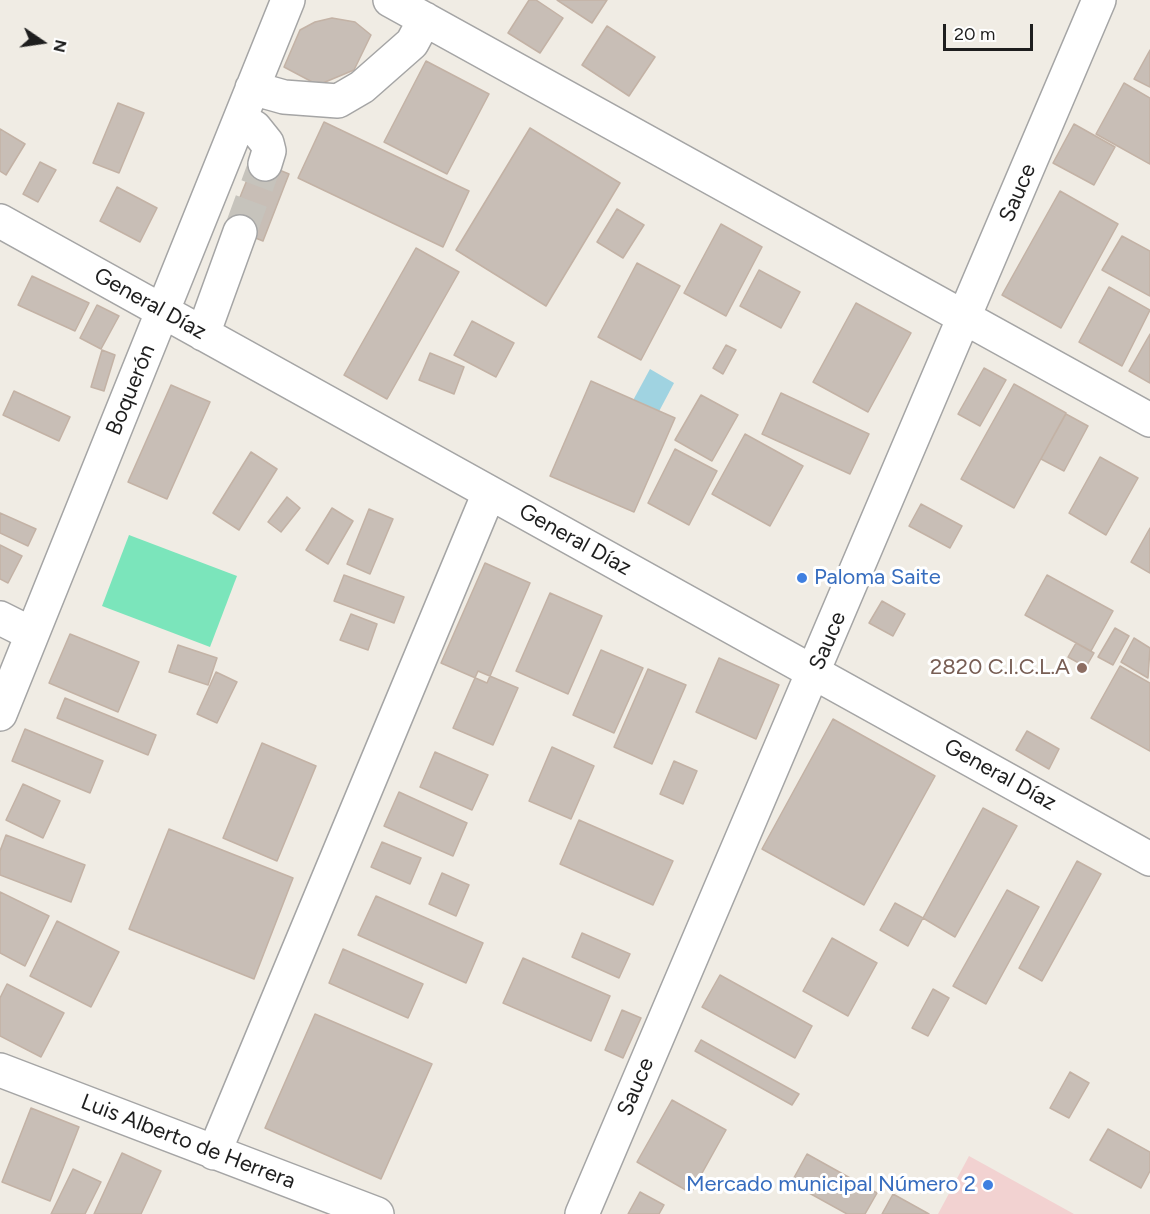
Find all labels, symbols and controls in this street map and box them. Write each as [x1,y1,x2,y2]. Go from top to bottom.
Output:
north arrow [12,12,72,72]
scale bar [946,12,1036,50]
text: 20 m [954,23,995,45]
text: N [49,38,71,54]
street label: Sauce [994,160,1042,226]
street label: General Díaz [89,262,211,346]
street label: Boquerón [101,341,161,439]
street label: General Díaz [514,498,636,582]
place label: Paloma Saite [814,565,941,591]
marker: Paloma Saite [795,571,809,585]
street label: Sauce [804,608,852,674]
place label: 2820 C.I.C.L.A [930,655,1070,681]
marker: 2820 C.I.C.L.A [1075,661,1089,675]
street label: General Díaz [939,733,1061,817]
street label: Sauce [612,1054,660,1120]
street label: Luis Alberto de Herrera [77,1089,299,1195]
place label: Mercado municipal Número 2 [686,1172,976,1198]
marker: Mercado municipal Número 2 [981,1178,995,1192]

